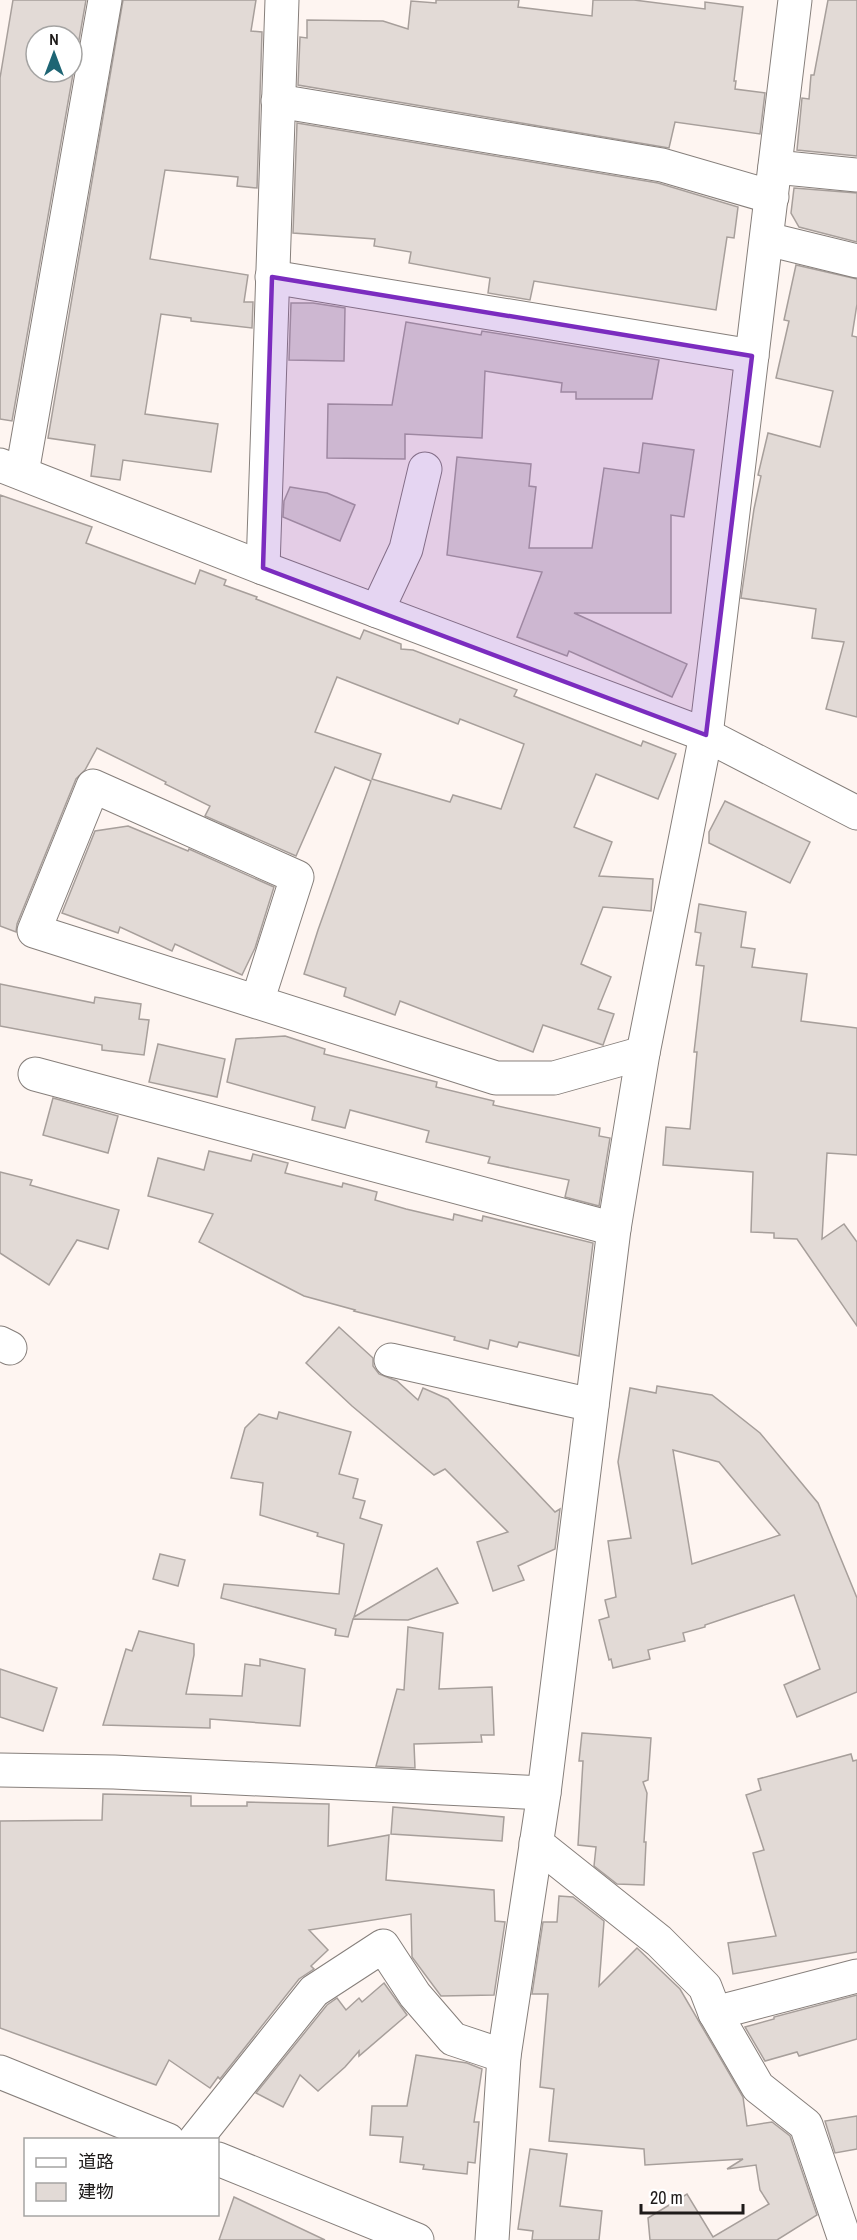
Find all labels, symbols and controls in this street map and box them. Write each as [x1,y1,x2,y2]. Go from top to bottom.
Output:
north arrow [24,24,84,84]
text: N [49,28,59,50]
legend [24,2138,219,2216]
text: 道路 [78,2149,114,2174]
scale bar [641,2177,743,2215]
text: 建物 [78,2179,114,2204]
text: 20 m [650,2185,683,2210]

